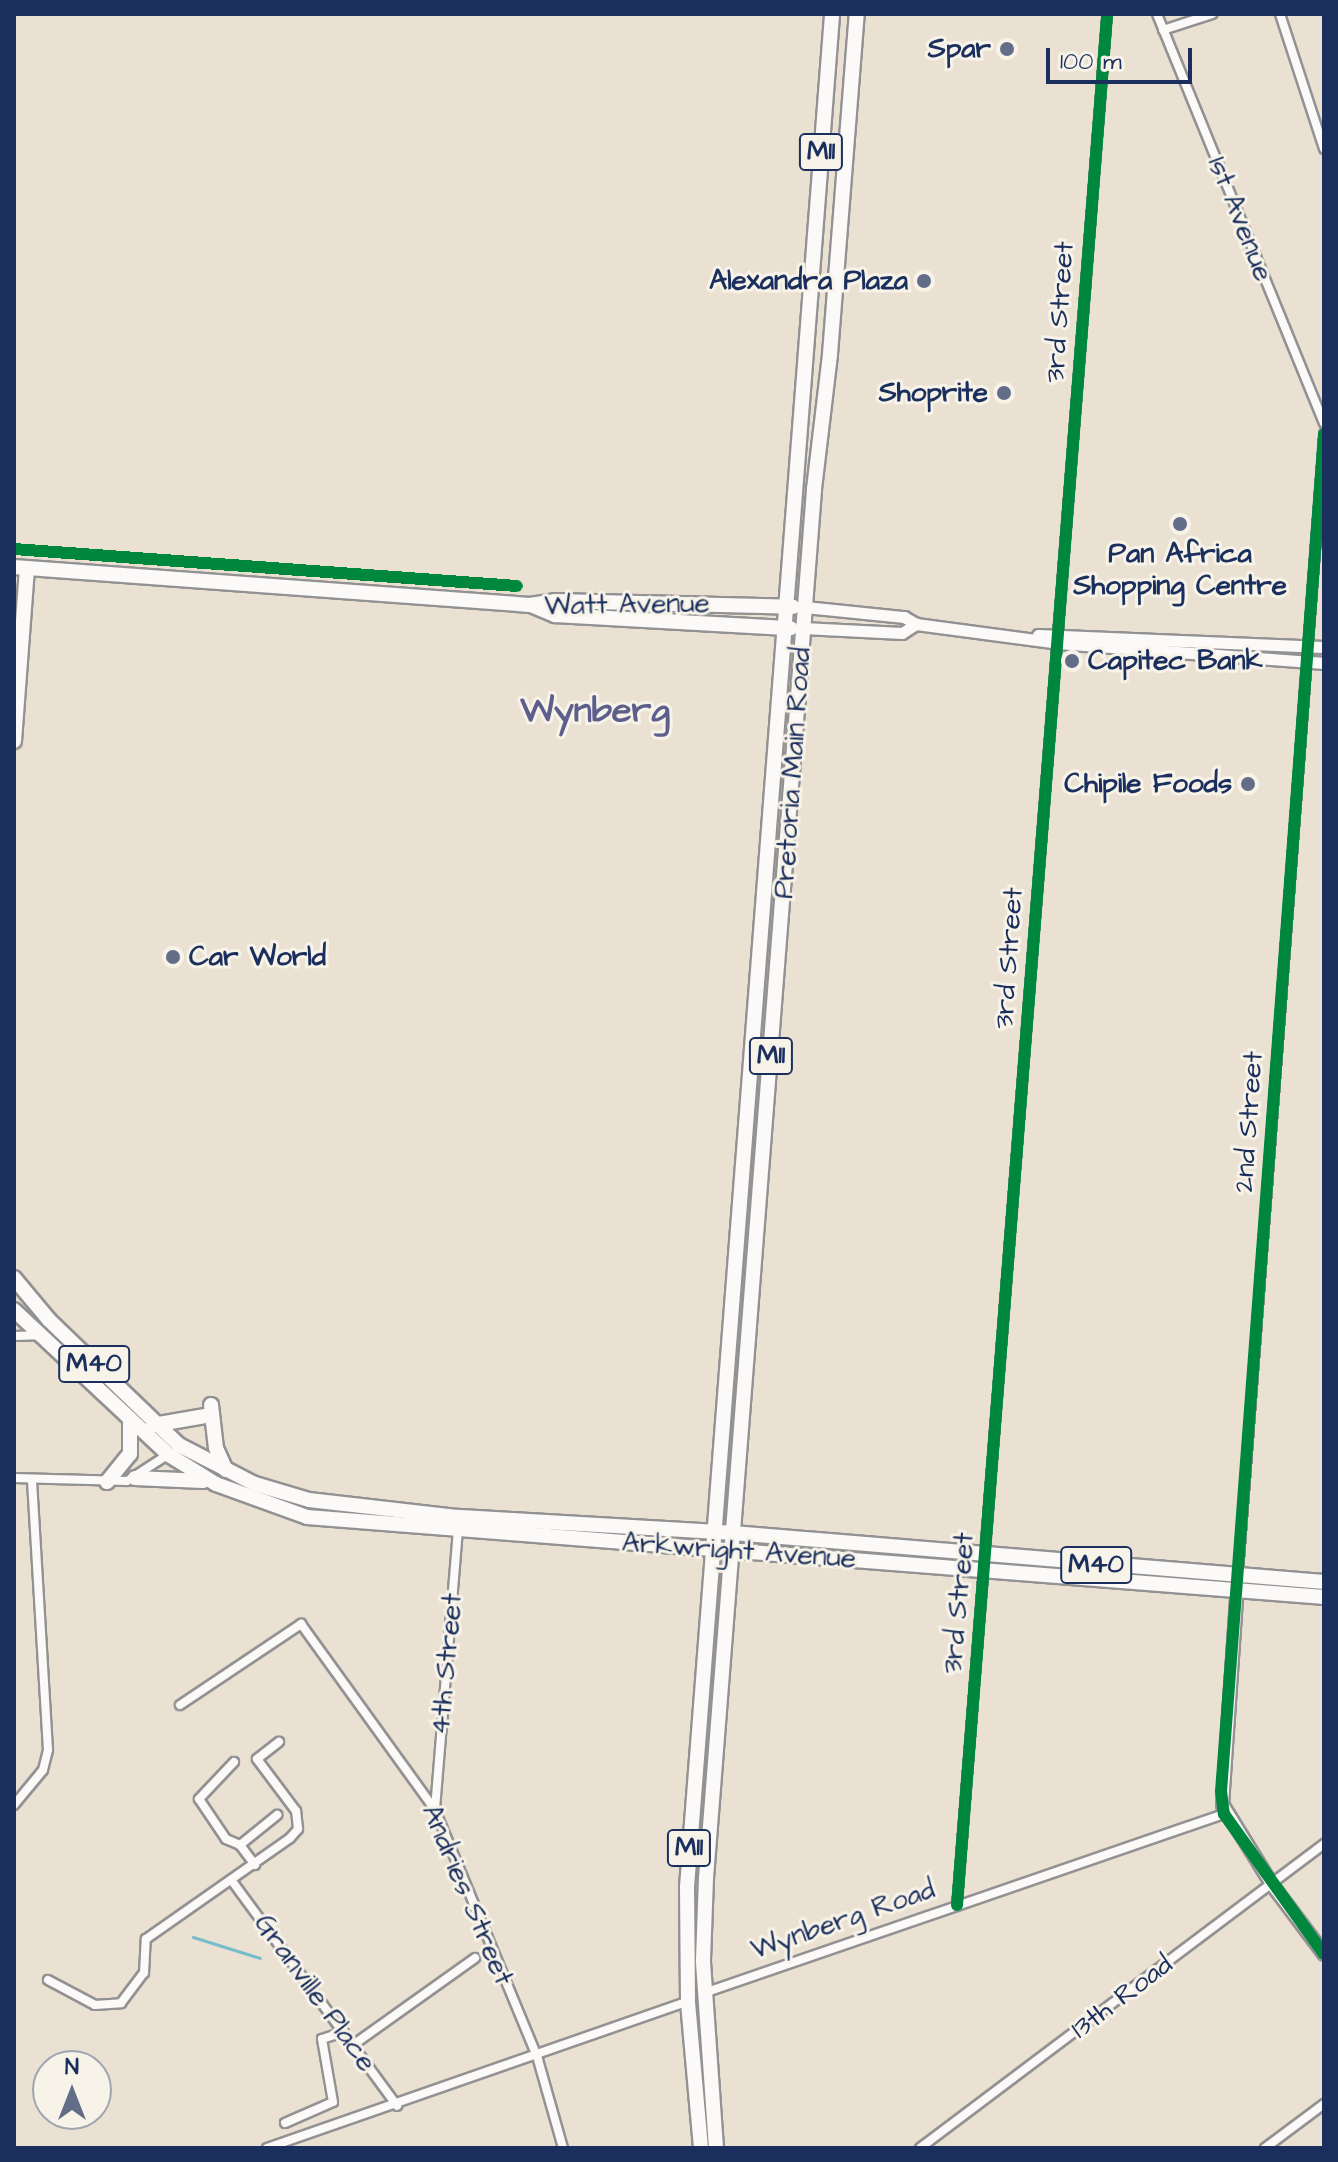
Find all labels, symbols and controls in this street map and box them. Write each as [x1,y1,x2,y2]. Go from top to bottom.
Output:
place label: Spar [928,32,991,66]
scale bar [1050,32,1196,82]
marker: Spar [998,40,1016,58]
text: 100 m [1060,45,1122,79]
road number: M11 [797,130,845,174]
street label: 1st Avenue [1200,152,1280,286]
street label: 3rd Street [1038,240,1082,384]
place label: Alexandra Plaza [709,264,908,298]
marker: Alexandra Plaza [915,272,933,290]
place label: Shoprite [879,376,988,410]
marker: Shoprite [995,384,1013,402]
marker: Pan Africa Shopping Centre [1171,515,1189,533]
place label: Pan Africa Shopping Centre [1073,537,1287,603]
street label: Watt Avenue [544,587,710,623]
place label: Capitec Bank [1088,644,1263,678]
street label: Pretoria Main Road [767,646,819,900]
marker: Capitec Bank [1063,652,1081,670]
district label: Wynberg [520,689,670,733]
place label: Chipile Foods [1064,767,1232,801]
marker: Chipile Foods [1239,775,1257,793]
street label: 3rd Street [987,886,1031,1030]
place label: Car World [189,940,326,974]
marker: Car World [164,948,182,966]
road number: M11 [747,1034,795,1078]
street label: 2nd Street [1227,1050,1271,1194]
road number: M40 [58,1342,130,1386]
street label: Arkwright Avenue [621,1526,857,1576]
street label: 3rd Street [936,1531,982,1675]
road number: M40 [1060,1543,1132,1587]
street label: 4th Street [424,1592,470,1736]
street label: Andries Street [414,1800,520,1990]
road number: M11 [665,1826,713,1870]
street label: Wynberg Road [747,1873,939,1967]
street label: Granville Place [247,1908,383,2078]
street label: 13th Road [1065,1948,1179,2046]
north arrow [32,2050,112,2130]
text: N [65,2052,79,2083]

